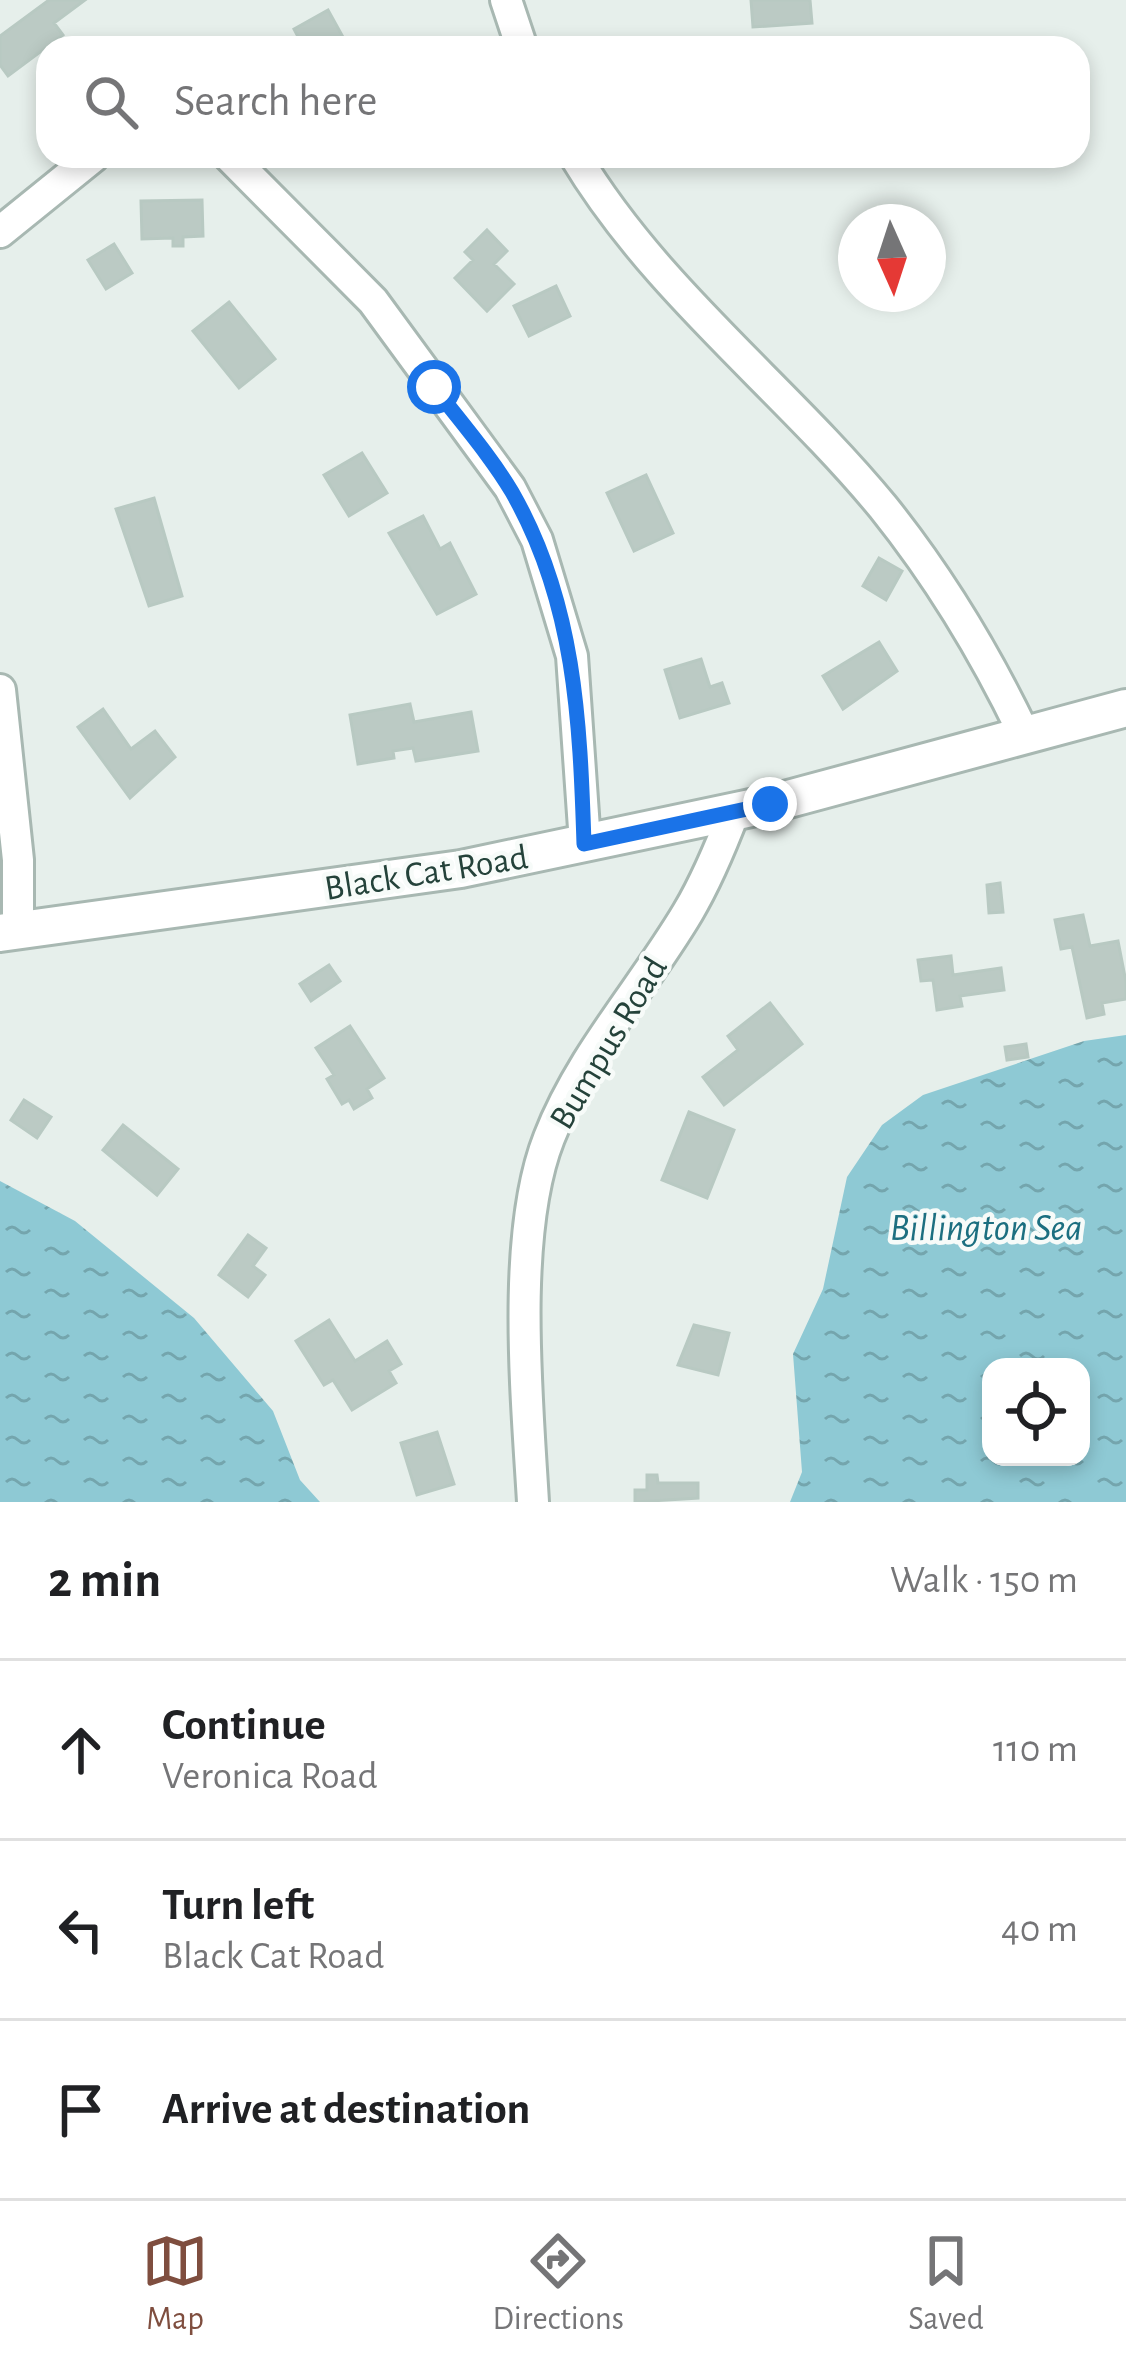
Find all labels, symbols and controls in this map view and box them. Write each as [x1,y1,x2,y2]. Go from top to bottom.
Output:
search box [36,36,1090,168]
icon: search [78,69,144,135]
text: Search here [174,79,377,124]
north arrow [838,204,946,312]
route start [407,360,461,414]
route end [743,777,797,831]
street label: Black Cat Road [322,839,531,907]
street label: Bumpus Road [543,951,674,1135]
water label: Billington Sea [890,1209,1082,1248]
map controls [982,1358,1090,1466]
button: locate [982,1358,1090,1466]
text: 2 min [48,1555,161,1606]
text: Walk · 150 m [890,1561,1078,1600]
text: Continue [162,1703,326,1748]
icon: ahead [48,1717,114,1783]
text: 110 m [993,1730,1078,1769]
text: Veronica Road [162,1757,378,1796]
text: Turn left [162,1883,314,1928]
icon: left [48,1897,114,1963]
text: 40 m [1001,1910,1078,1949]
text: Black Cat Road [162,1937,385,1976]
icon: arrive [48,2077,114,2143]
text: Arrive at destination [162,2087,530,2132]
tab: Map [142,2228,208,2340]
tab: Directions [492,2228,624,2340]
tab: Saved [908,2228,984,2340]

